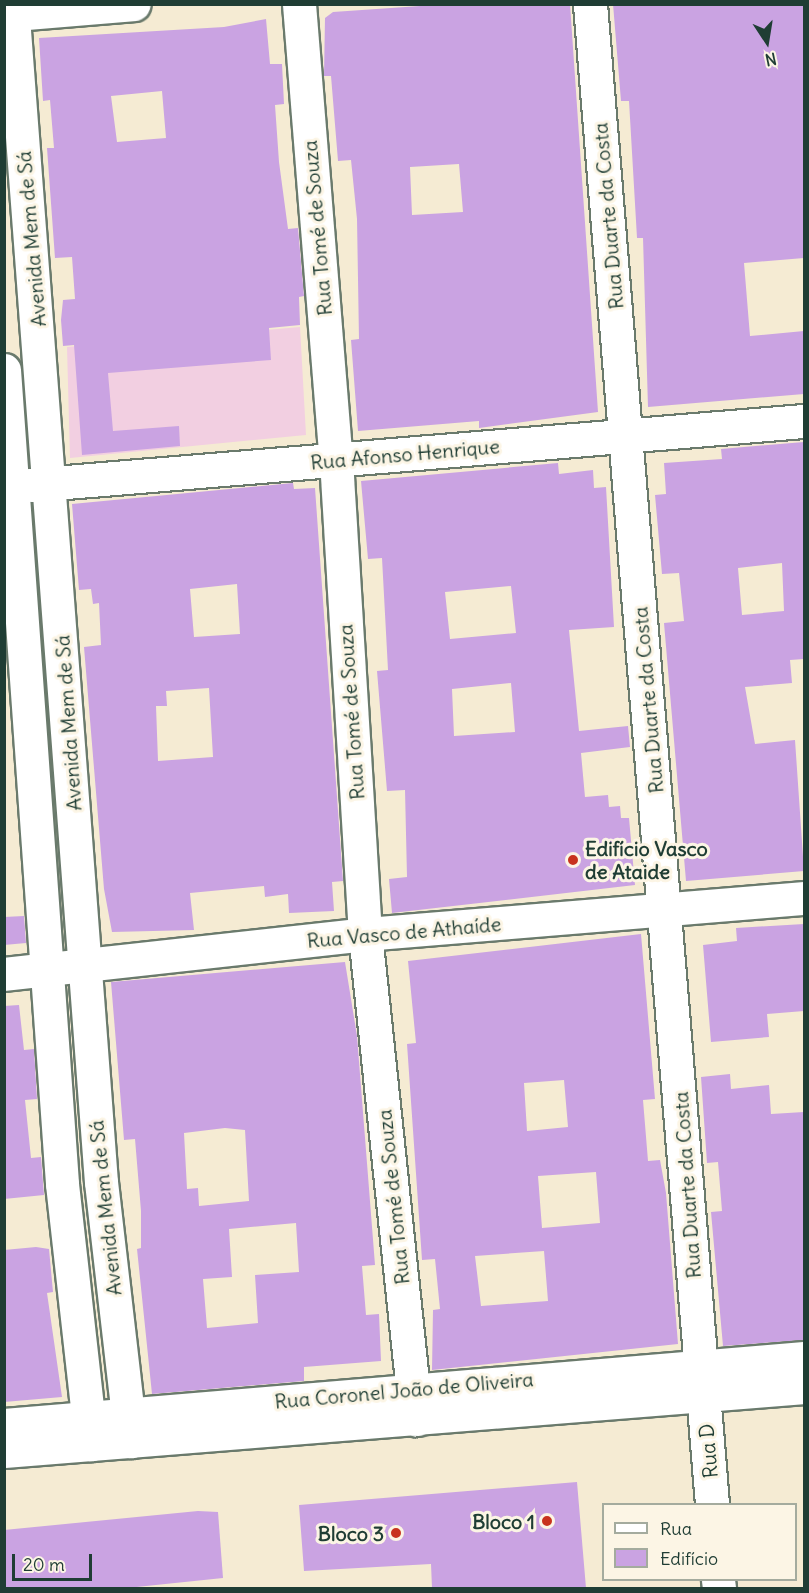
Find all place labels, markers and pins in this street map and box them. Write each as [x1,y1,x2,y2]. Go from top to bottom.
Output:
place label: Edifício Vasco de Ataide [585,837,708,884]
marker: Edifício Vasco de Ataide [566,853,580,867]
place label: Bloco 1 [472,1509,535,1533]
marker: Bloco 1 [540,1514,554,1528]
place label: Bloco 3 [318,1521,384,1545]
marker: Bloco 3 [389,1526,403,1540]

